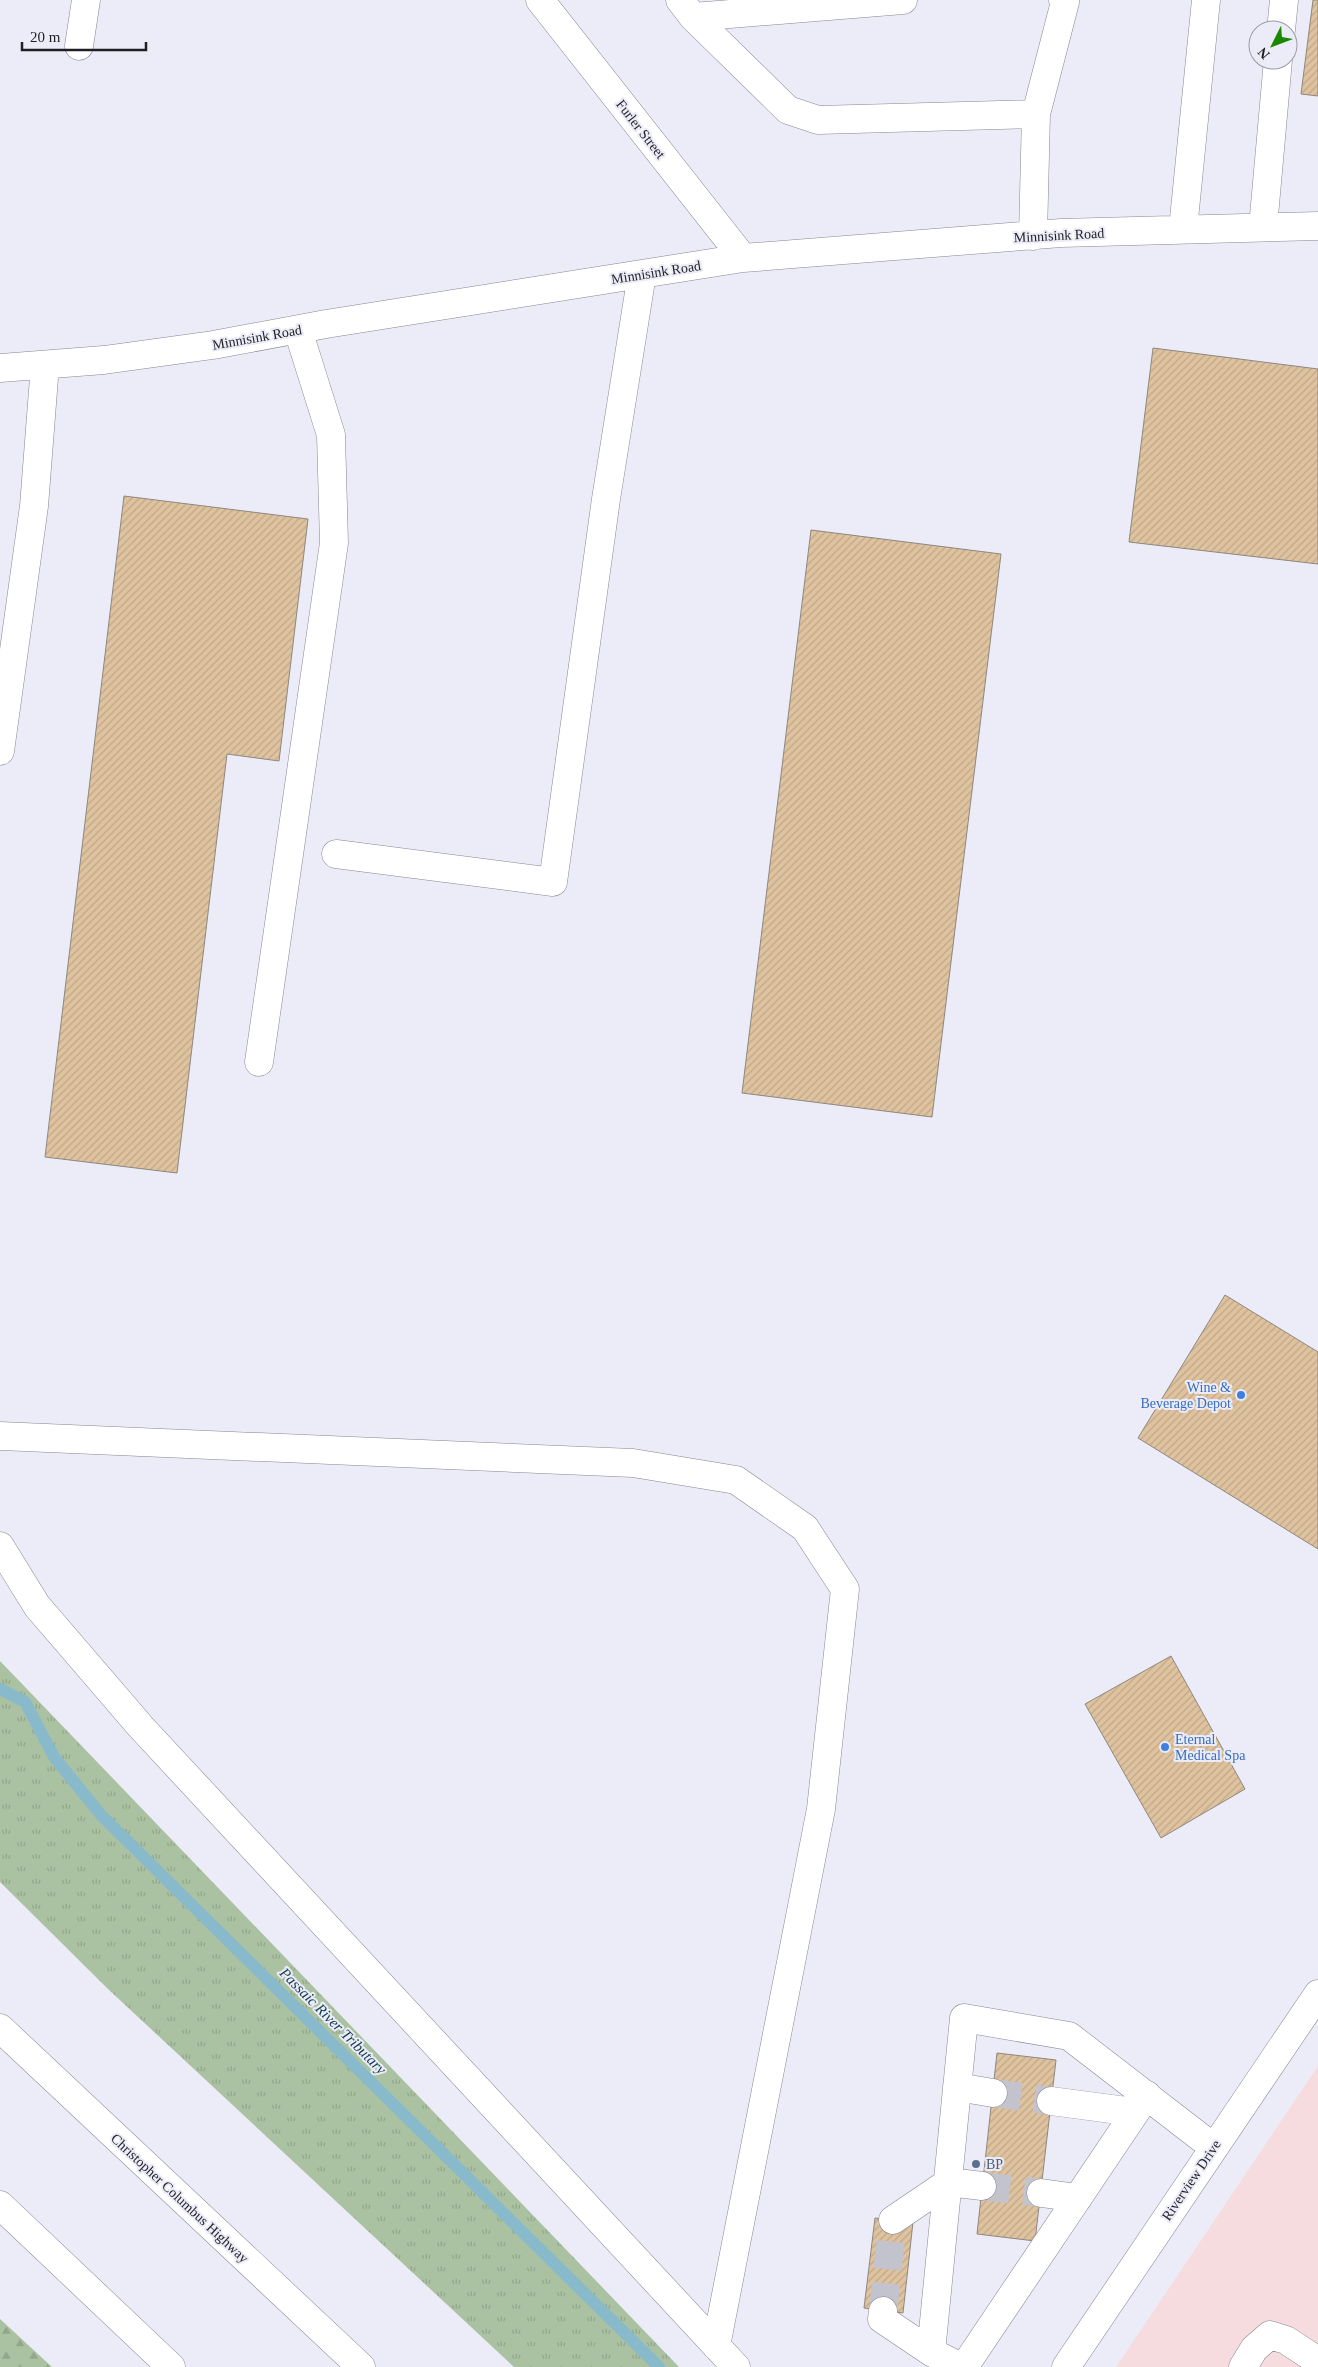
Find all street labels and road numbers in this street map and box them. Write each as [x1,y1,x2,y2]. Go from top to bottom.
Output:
street label: Furler Street [613,97,668,162]
street label: Minnisink Road [1013,226,1105,245]
street label: Minnisink Road [610,258,702,287]
street label: Minnisink Road [211,322,303,353]
street label: Christopher Columbus Highway [108,2131,251,2266]
street label: Riverview Drive [1159,2137,1224,2223]

